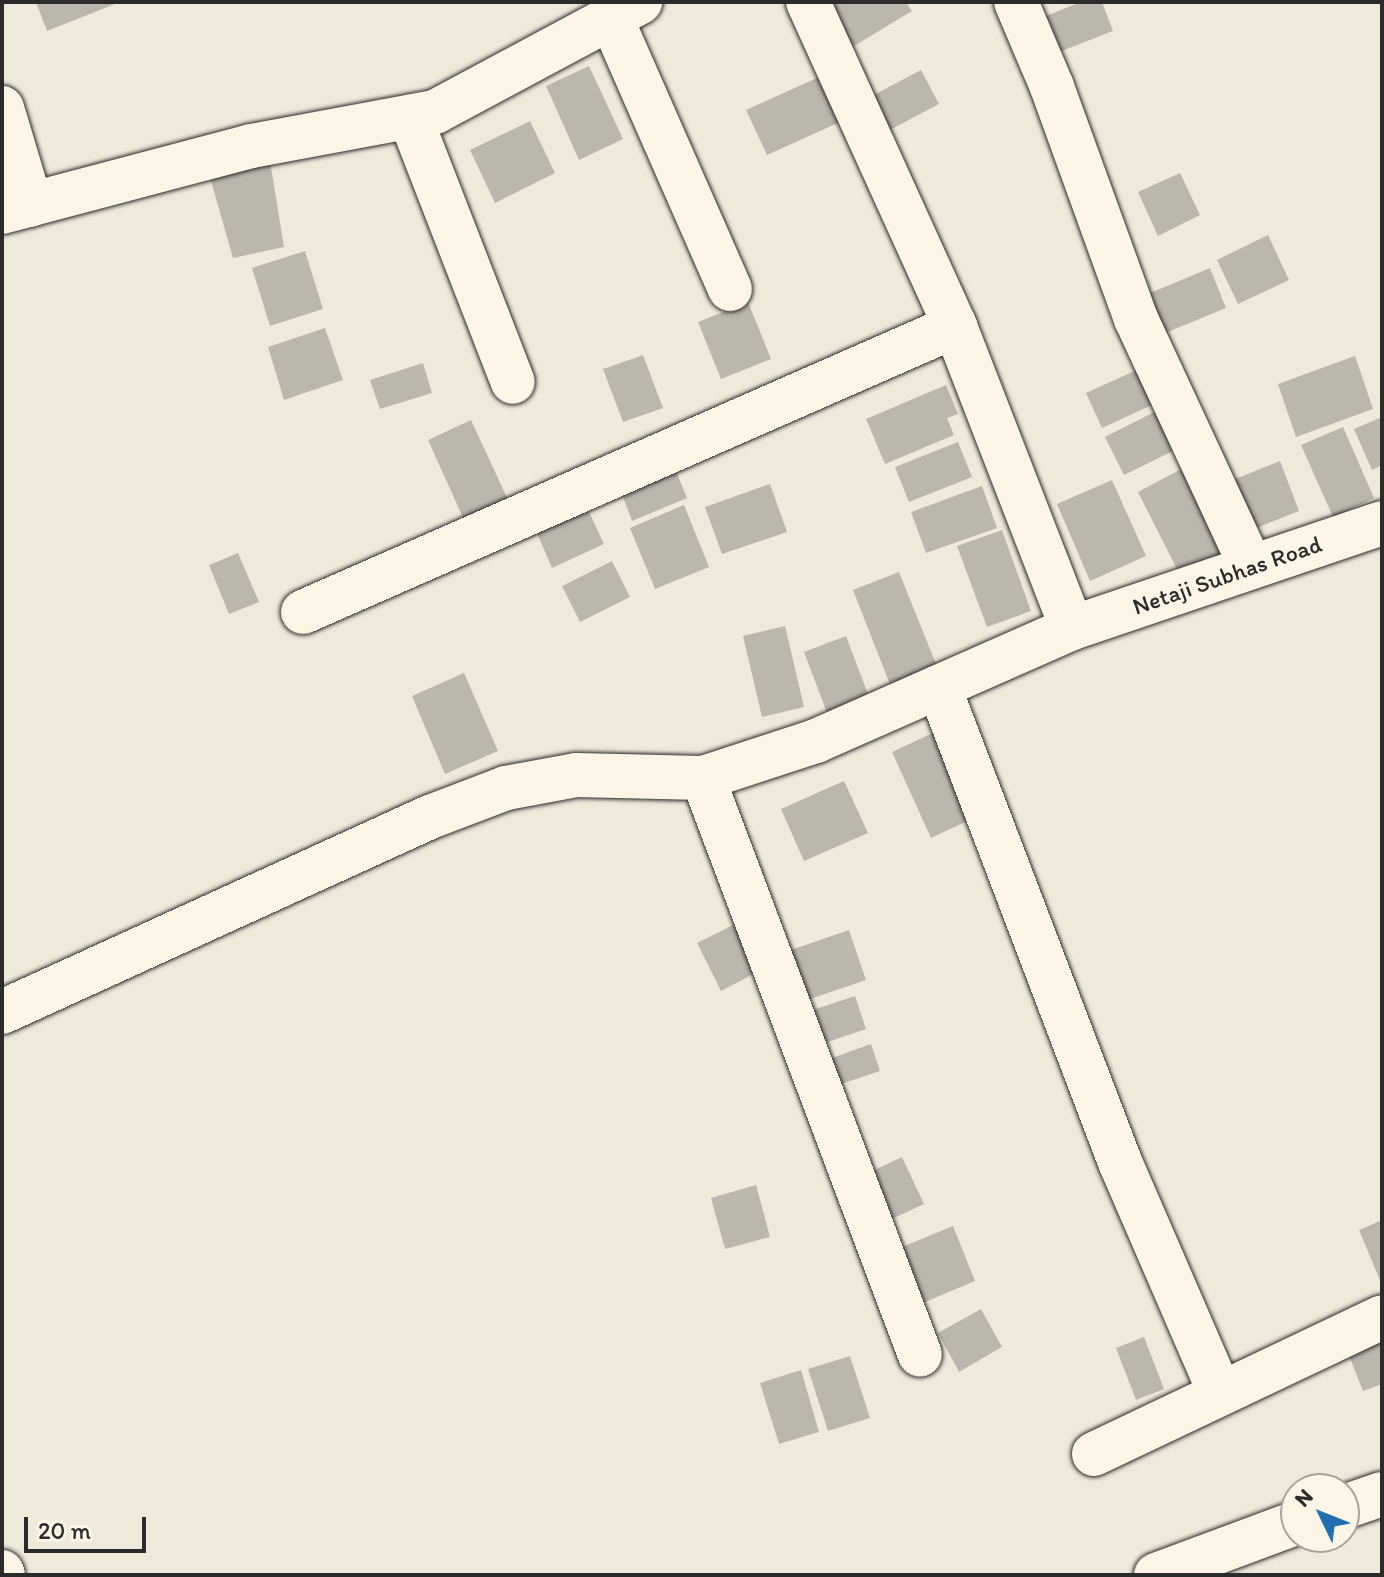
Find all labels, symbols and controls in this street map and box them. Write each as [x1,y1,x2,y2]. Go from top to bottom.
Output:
street label: Netaji Subhas Road [1129,529,1325,621]
north arrow [1280,1473,1360,1553]
text: N [1289,1483,1318,1512]
scale bar [28,1501,150,1551]
text: 20 m [38,1516,91,1545]

